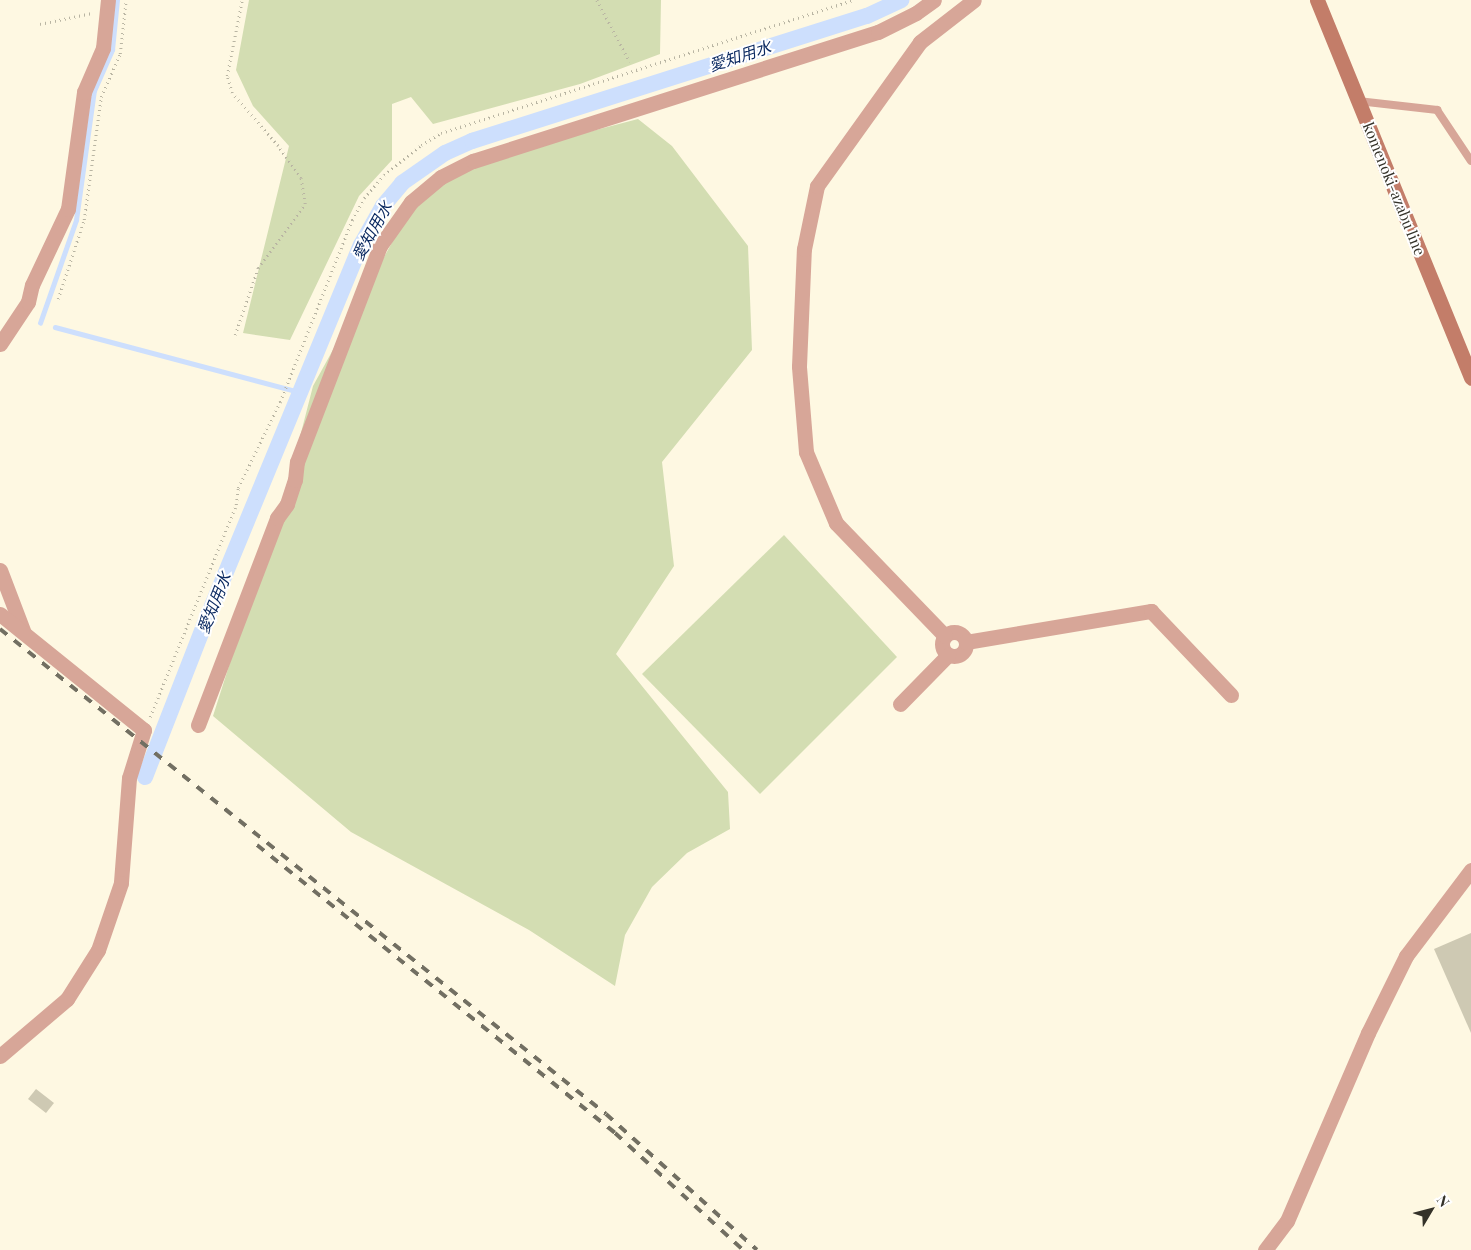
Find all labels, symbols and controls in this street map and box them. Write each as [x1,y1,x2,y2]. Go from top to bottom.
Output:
water label: 愛知用水 [707,37,773,75]
street label: komenoki-azabu line [1359,120,1429,258]
water label: 愛知用水 [348,198,396,264]
water label: 愛知用水 [193,570,235,636]
north arrow [1406,1185,1456,1235]
text: N [1433,1191,1454,1210]

